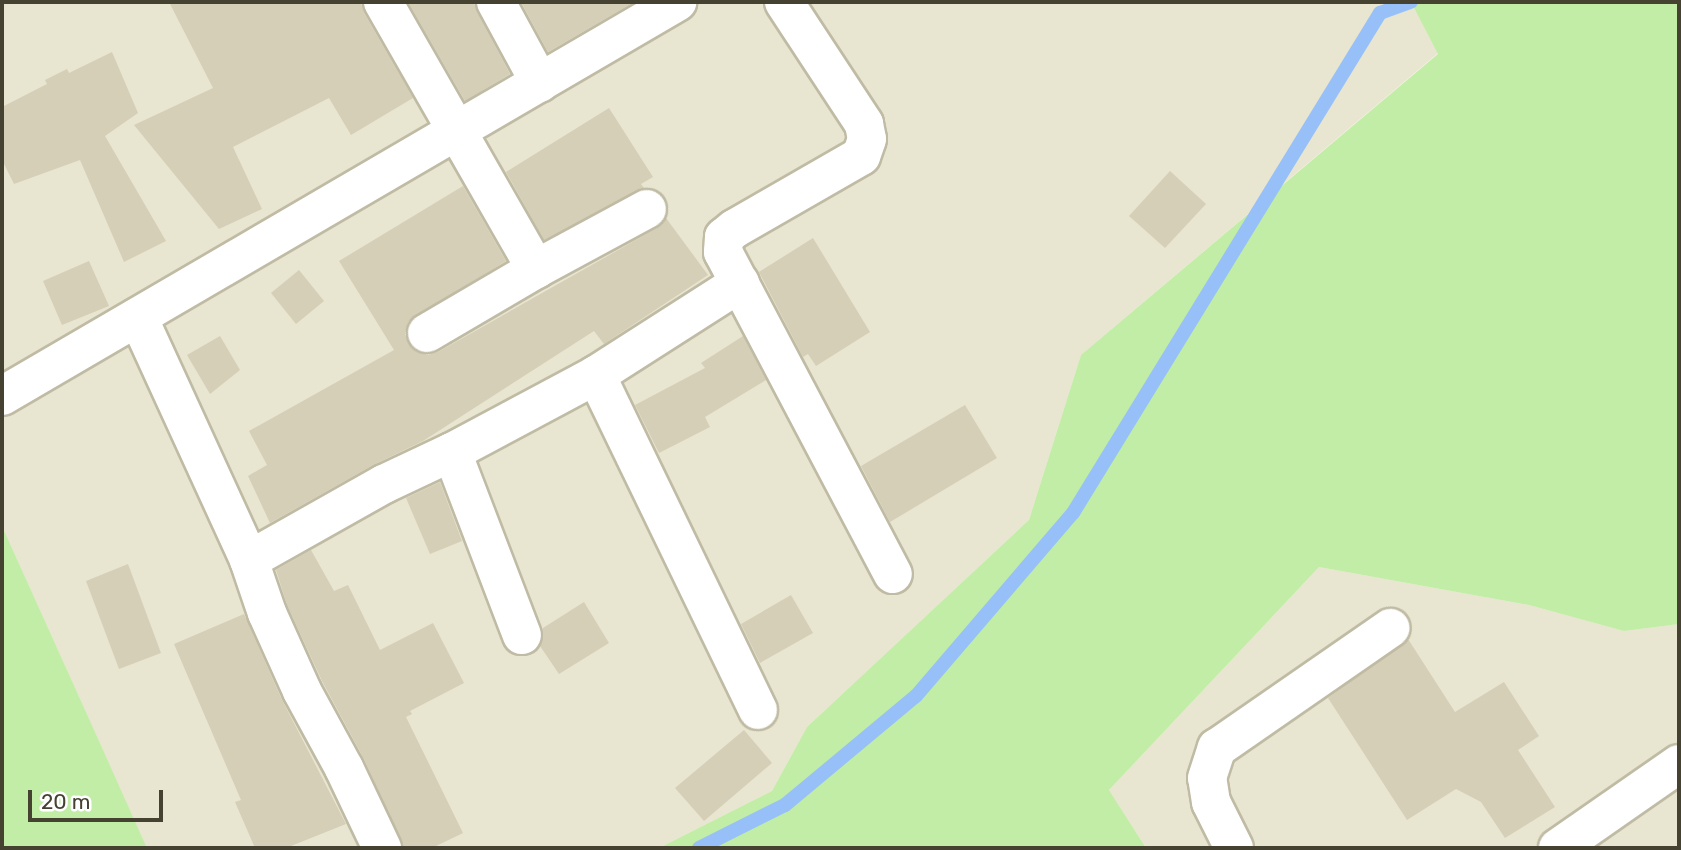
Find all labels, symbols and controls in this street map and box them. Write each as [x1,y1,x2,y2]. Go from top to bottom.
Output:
scale bar [32,776,166,820]
text: 20 m [41,789,90,814]

